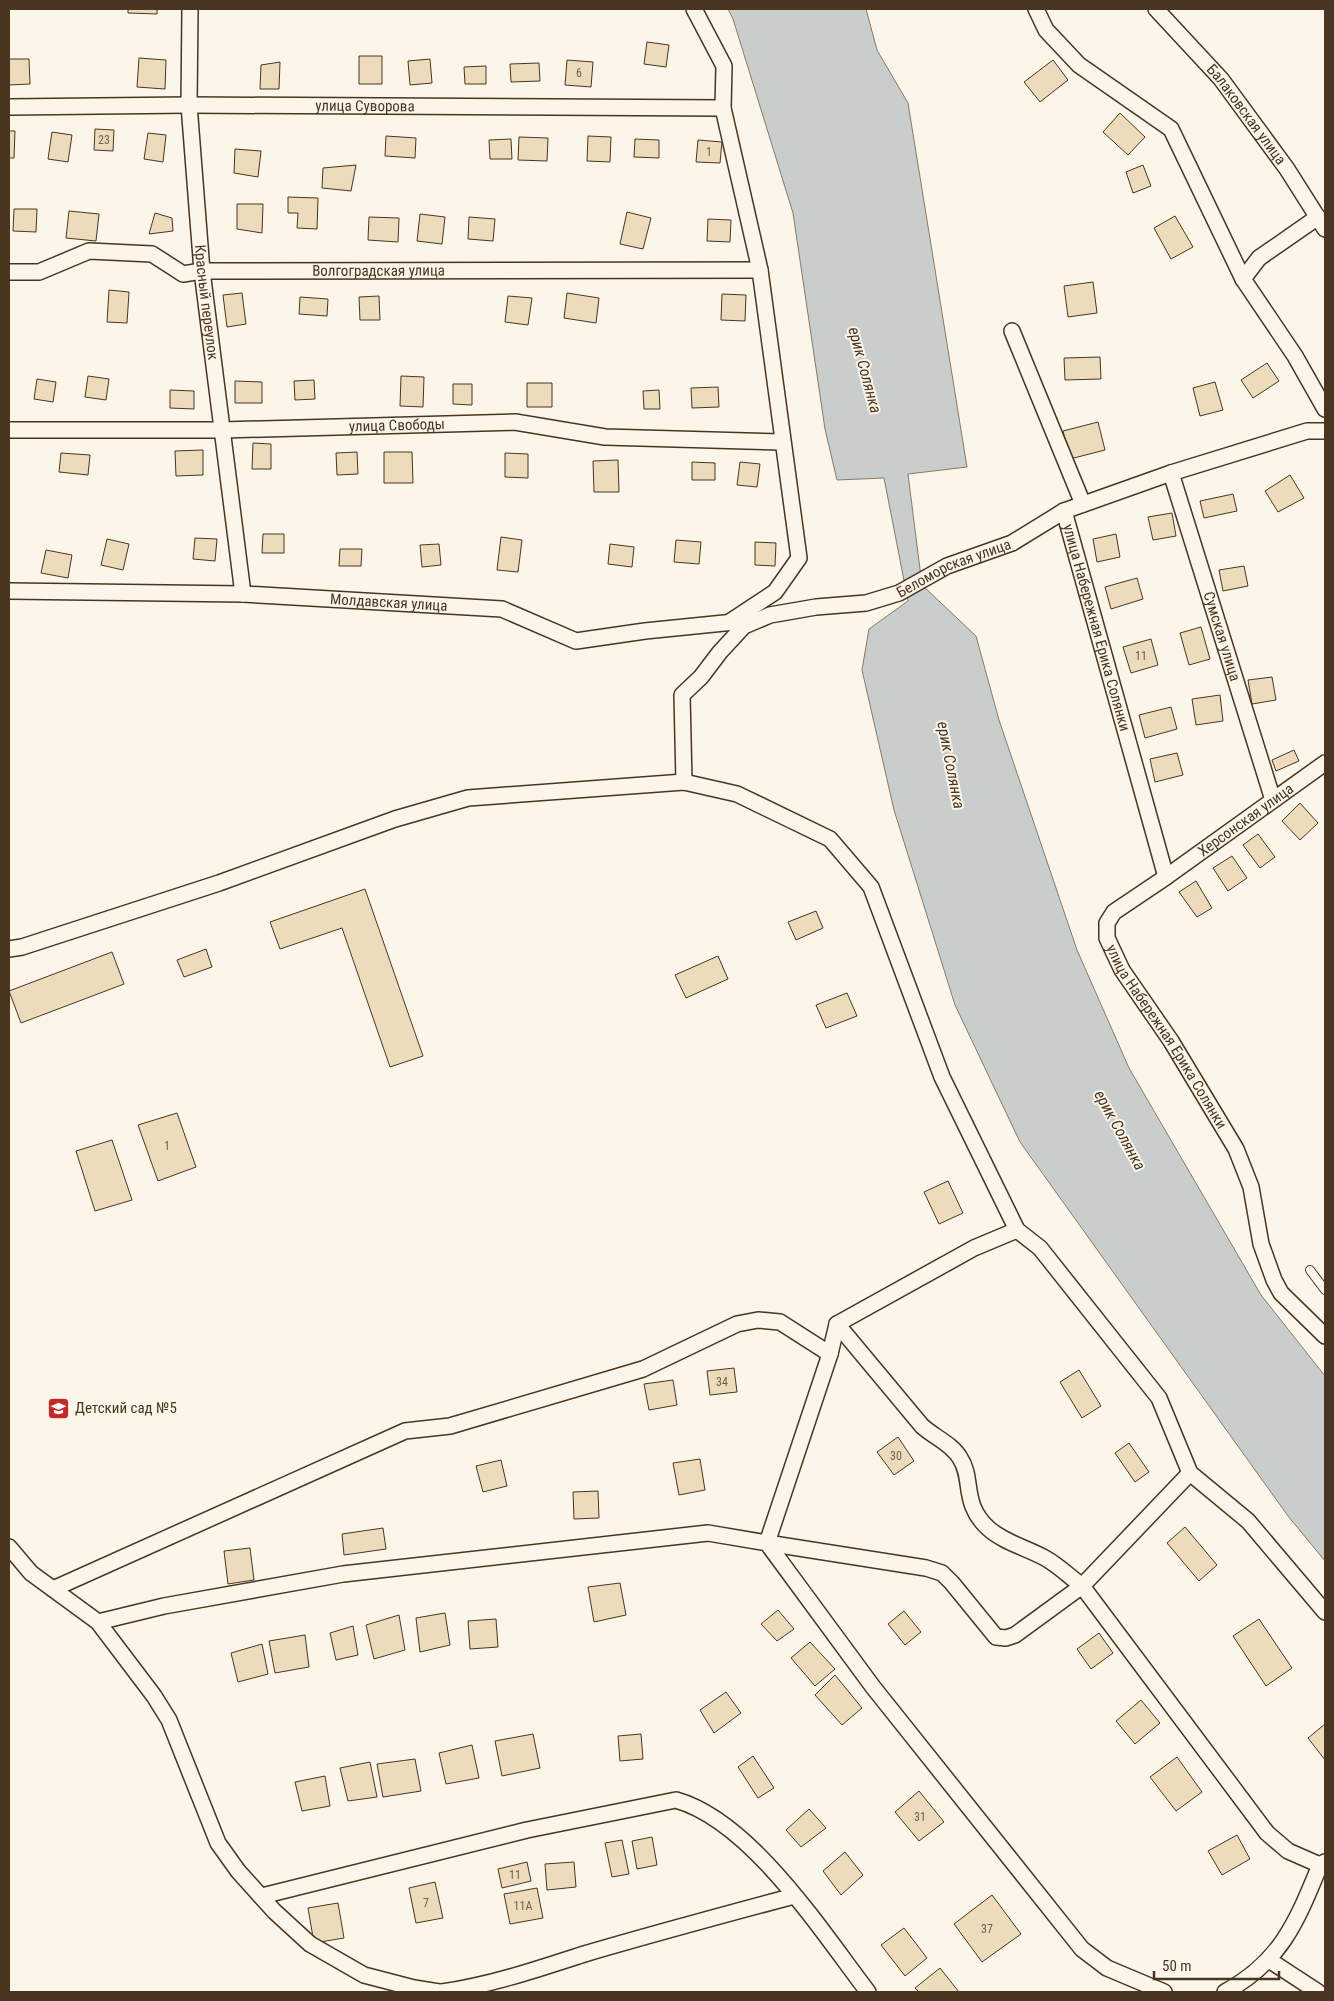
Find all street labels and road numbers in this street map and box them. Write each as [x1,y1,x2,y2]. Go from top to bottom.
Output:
street label: Балаковская улица [1203,60,1290,168]
street label: улица Суворова [315,97,415,115]
street label: Красный переулок [191,244,222,361]
street label: Волгоградская улица [312,262,445,280]
street label: улица Свободы [349,415,445,436]
street label: улица Набережная Ерика Солянки [1059,522,1134,733]
street label: Беломорская улица [893,535,1013,601]
street label: Сумская улица [1200,589,1244,683]
street label: Молдавская улица [330,590,448,615]
street label: Херсонская улица [1194,780,1297,860]
street label: улица Набережная Ерика Солянки [1102,942,1231,1132]

